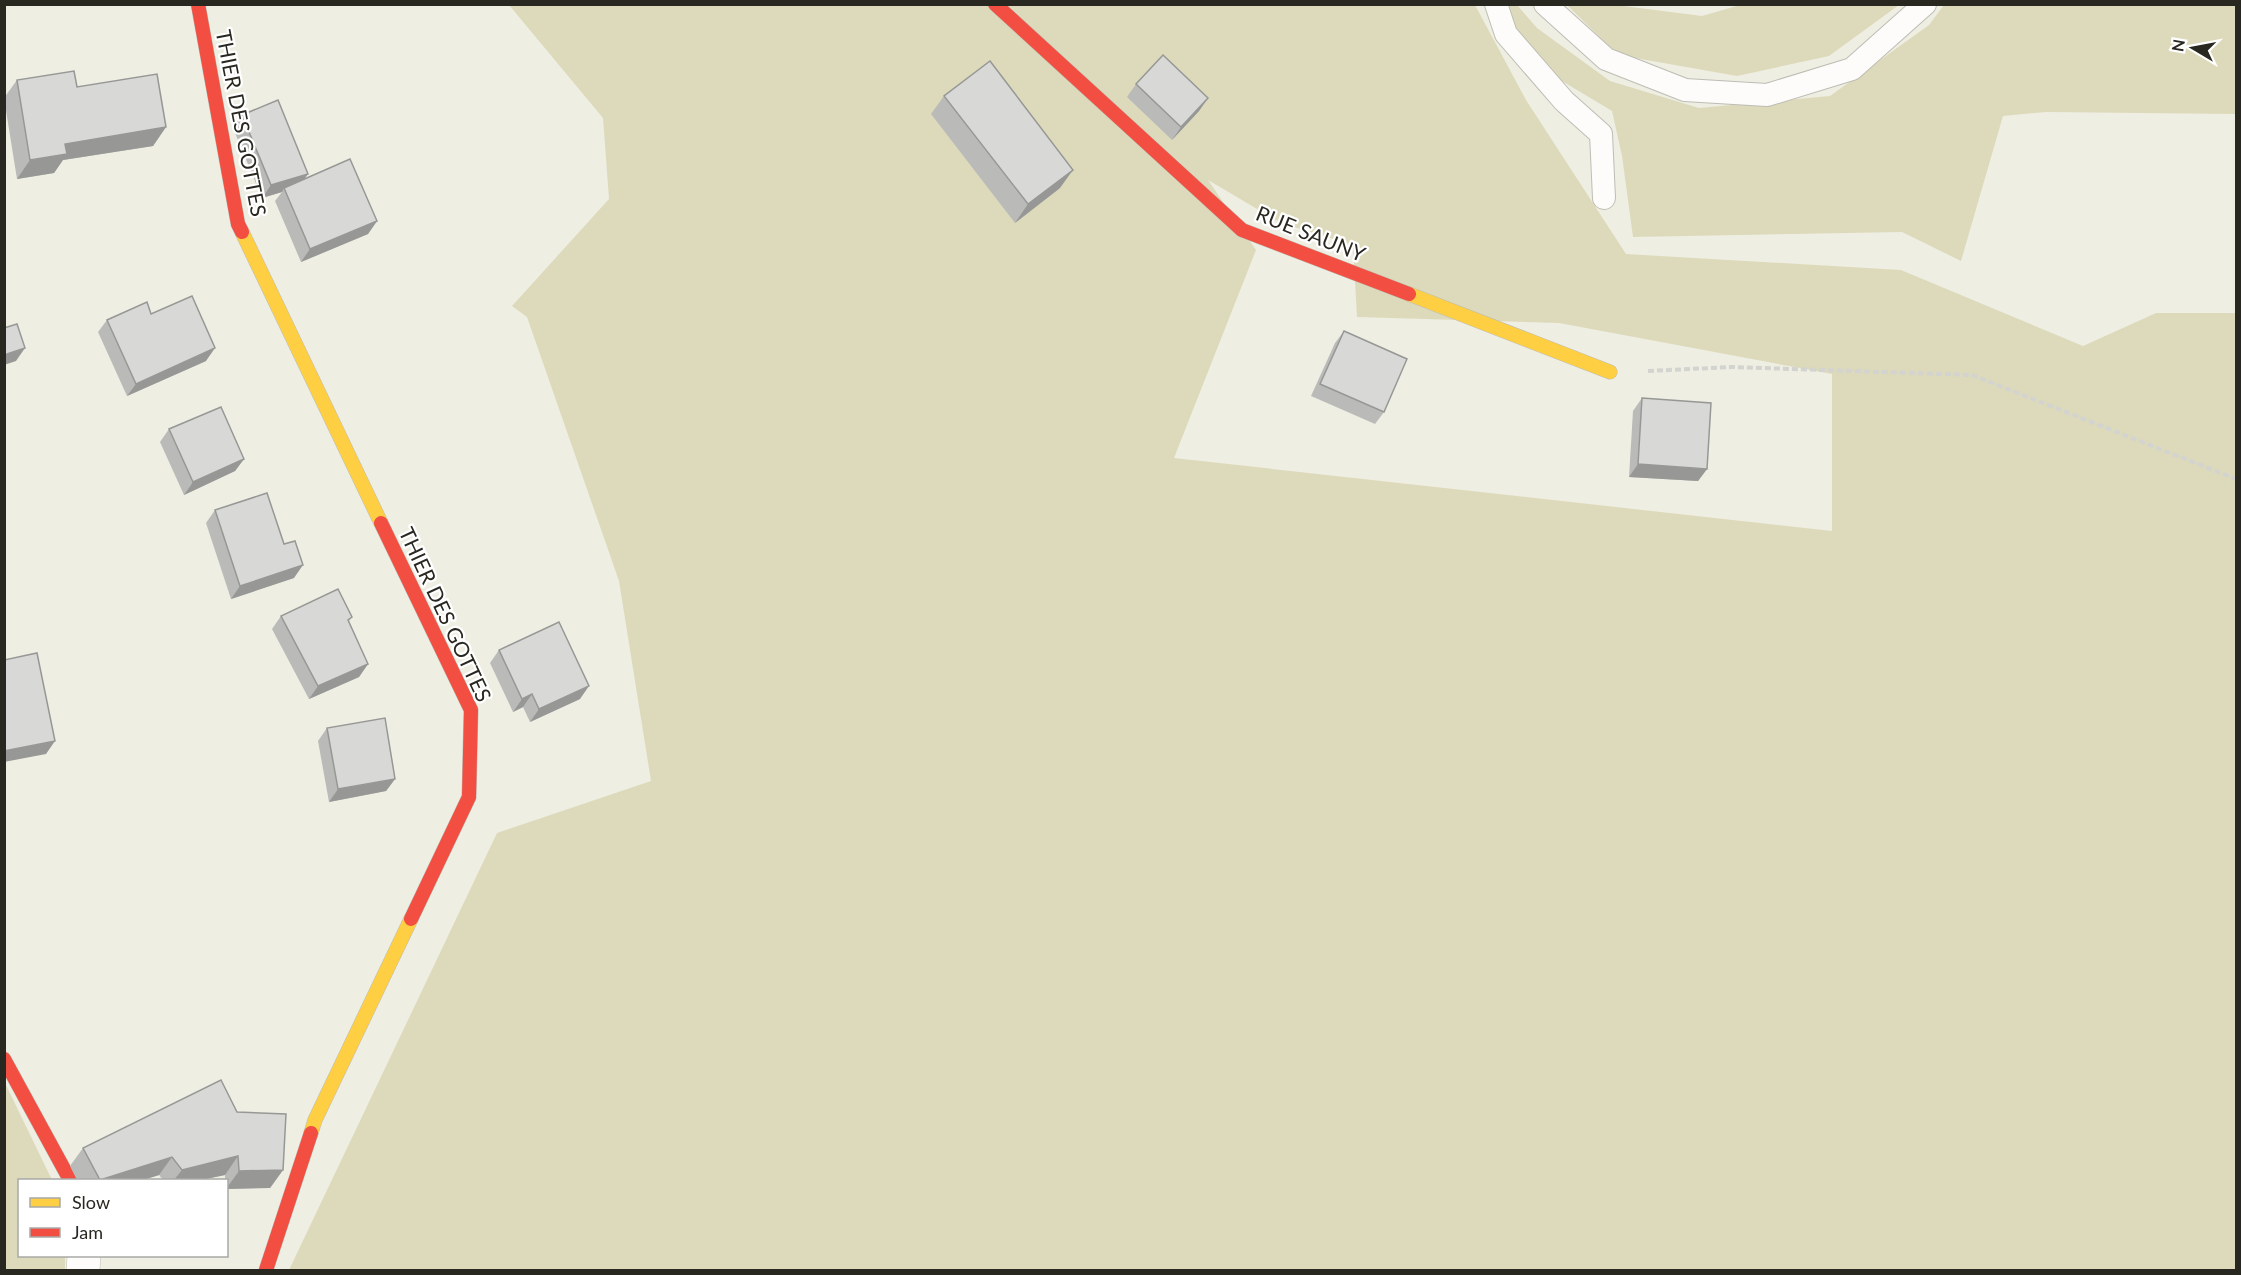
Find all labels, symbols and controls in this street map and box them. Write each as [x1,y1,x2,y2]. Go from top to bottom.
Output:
north arrow [2163,18,2223,78]
street label: THIER DES GOTTES [212,28,272,218]
text: N [2167,38,2188,53]
street label: RUE SAUNY [1253,200,1370,267]
street label: THIER DES GOTTES [395,523,497,705]
legend [18,1179,228,1257]
text: Slow [72,1191,110,1213]
text: Jam [72,1221,103,1243]

